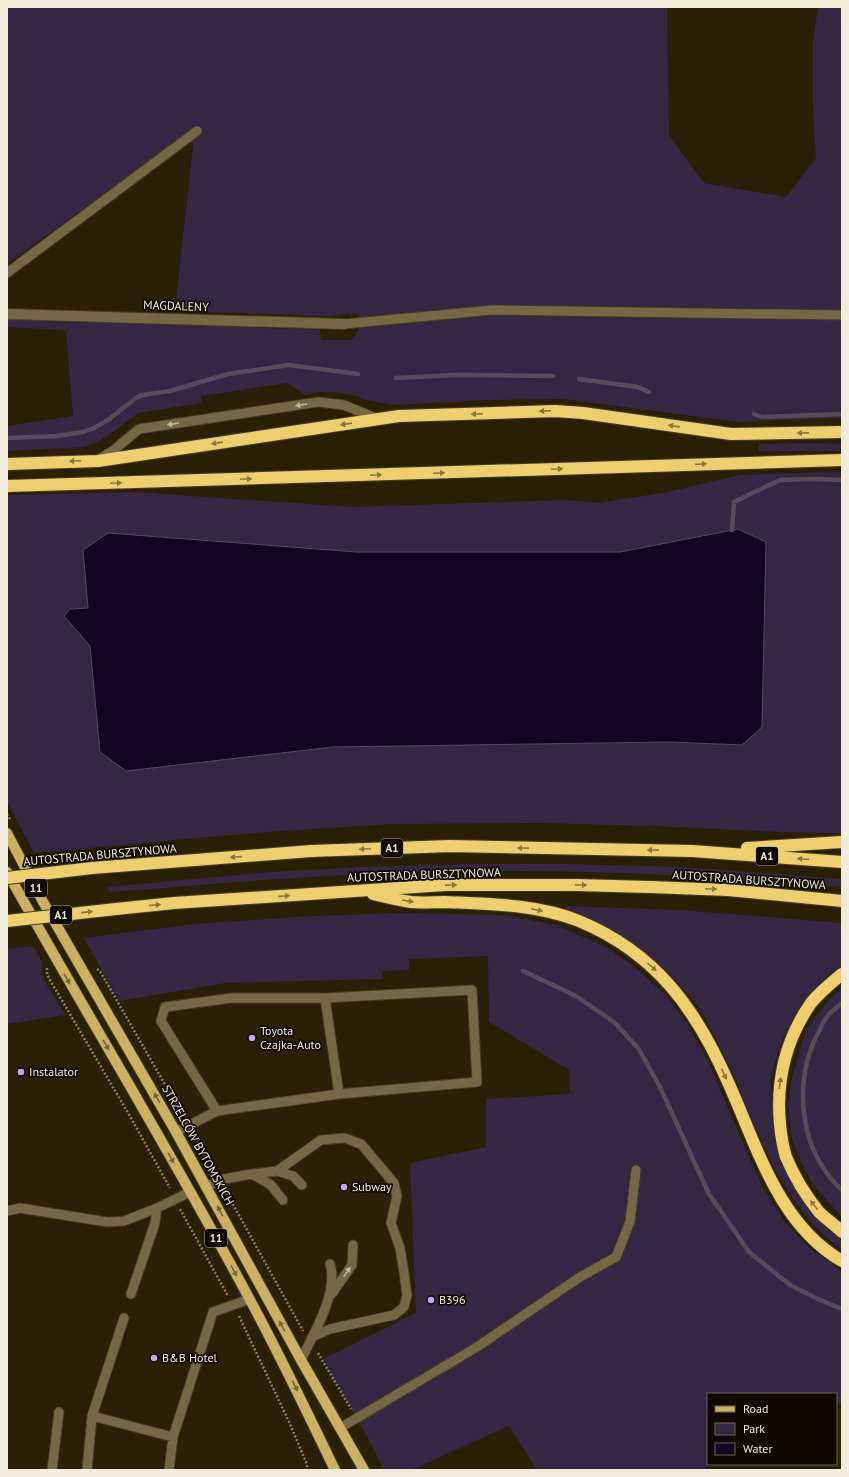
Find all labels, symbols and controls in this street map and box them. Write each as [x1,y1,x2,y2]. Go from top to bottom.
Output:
street label: MAGDALENY [143,297,209,314]
one-way arrow [295,402,307,408]
one-way arrow [539,408,551,415]
one-way arrow [471,410,483,417]
one-way arrow [167,421,179,427]
one-way arrow [340,421,352,427]
one-way arrow [668,423,680,429]
one-way arrow [797,429,809,436]
one-way arrow [211,440,224,446]
one-way arrow [69,458,81,465]
one-way arrow [695,461,708,467]
one-way arrow [551,466,563,473]
one-way arrow [433,470,445,477]
one-way arrow [370,472,382,479]
one-way arrow [240,476,253,482]
one-way arrow [110,480,123,486]
road number: A1 [381,839,403,857]
street label: AUTOSTRADA BURSZTYNOWA [23,840,177,869]
one-way arrow [516,845,529,851]
one-way arrow [359,846,371,853]
one-way arrow [647,847,659,854]
road number: A1 [756,847,778,865]
one-way arrow [230,853,242,860]
one-way arrow [797,855,809,862]
street label: AUTOSTRADA BURSZTYNOWA [347,864,501,885]
street label: AUTOSTRADA BURSZTYNOWA [672,867,826,892]
road number: 11 [25,879,47,897]
one-way arrow [445,882,457,889]
one-way arrow [575,882,588,888]
one-way arrow [705,886,717,893]
one-way arrow [278,892,290,899]
one-way arrow [402,898,414,904]
one-way arrow [149,902,161,908]
road number: A1 [50,906,72,924]
one-way arrow [531,907,543,913]
one-way arrow [81,909,94,915]
one-way arrow [647,963,657,972]
one-way arrow [64,973,71,985]
place label: Toyota Czajka-Auto [260,1023,321,1052]
marker: Toyota Czajka-Auto [247,1033,257,1043]
one-way arrow [102,1039,109,1051]
place label: Instalator [29,1064,78,1079]
marker: Instalator [16,1067,26,1077]
one-way arrow [721,1068,728,1080]
one-way arrow [777,1077,783,1089]
street label: STRZELCÓW BYTOMSKICH [159,1082,238,1207]
one-way arrow [153,1092,160,1104]
one-way arrow [167,1152,174,1164]
place label: Subway [352,1179,392,1194]
marker: Subway [339,1182,349,1192]
one-way arrow [810,1199,818,1210]
one-way arrow [217,1206,224,1217]
road number: 11 [205,1229,227,1247]
one-way arrow [231,1265,238,1277]
one-way arrow [343,1267,351,1278]
place label: B396 [439,1292,466,1307]
marker: B396 [426,1295,436,1305]
one-way arrow [279,1320,285,1332]
place label: B&B Hotel [162,1350,218,1365]
marker: B&B Hotel [149,1353,159,1363]
one-way arrow [292,1381,298,1392]
legend [707,1393,837,1465]
text: Road [743,1401,768,1416]
text: Park [743,1421,765,1436]
text: Water [743,1441,773,1456]

